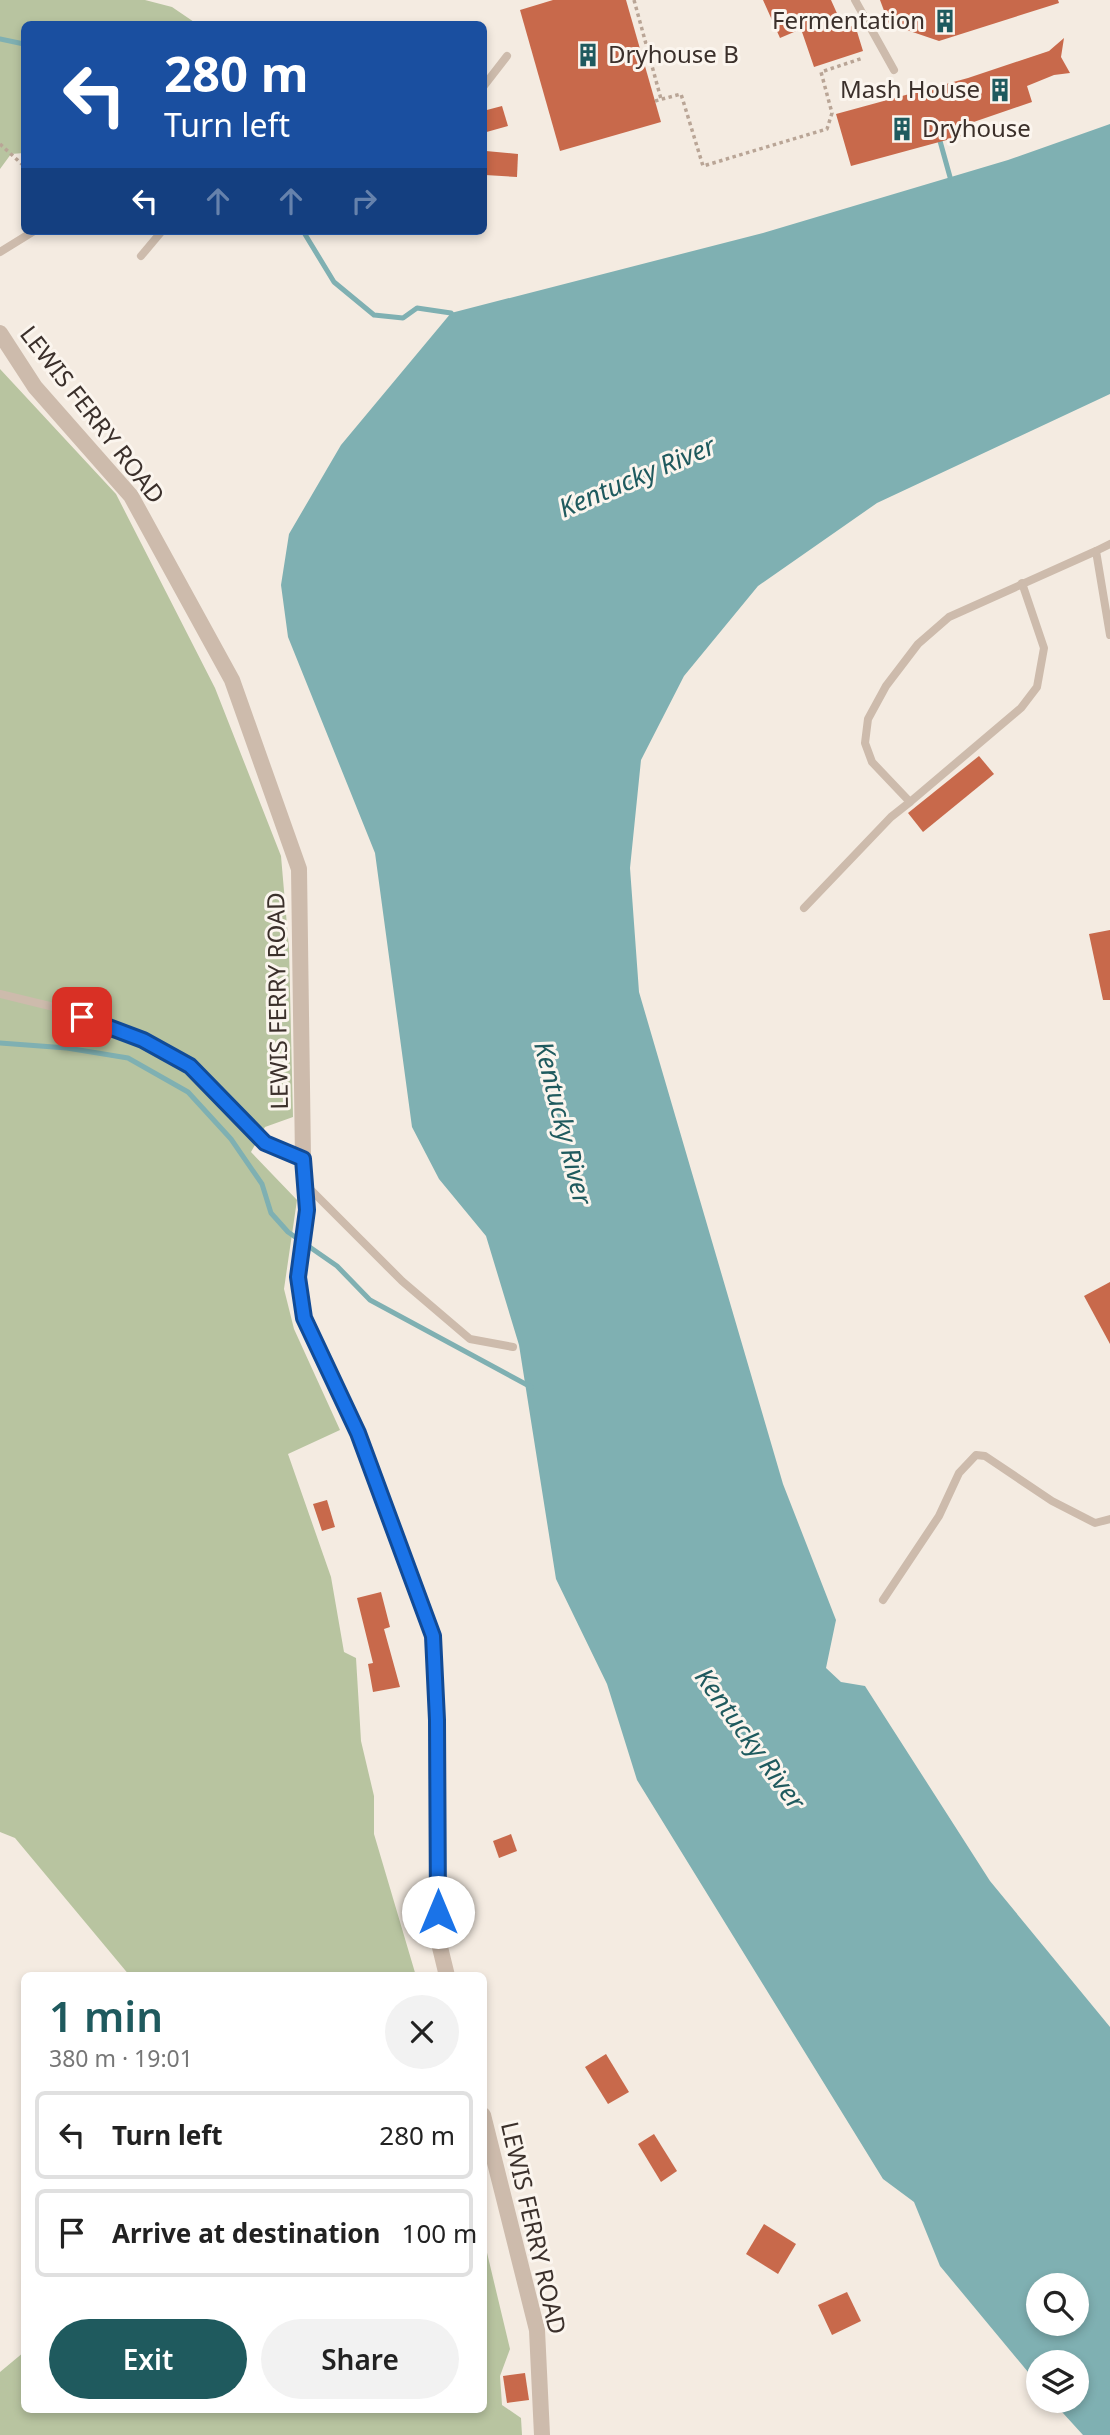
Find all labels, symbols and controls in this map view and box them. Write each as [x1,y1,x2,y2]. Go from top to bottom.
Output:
place label: Fermentation [772,3,925,36]
building icon: Fermentation [931,7,959,35]
place label: Dryhouse B [608,37,739,70]
text: 280 m [164,40,309,106]
building icon: Dryhouse B [574,41,602,69]
icon: left [49,49,140,140]
place label: Mash House [840,72,980,105]
building icon: Mash House [986,76,1014,104]
text: Turn left [164,103,290,146]
place label: Dryhouse [922,111,1031,144]
building icon: Dryhouse [888,115,916,143]
icon: left [126,182,164,220]
icon: ahead [199,182,237,220]
icon: ahead [272,182,310,220]
icon: right [345,182,383,220]
street label: LEWIS FERRY ROAD [13,318,173,510]
water label: Kentucky River [553,426,722,525]
street label: LEWIS FERRY ROAD [258,892,295,1110]
pin [52,987,112,1047]
icon: arrive [63,998,101,1036]
water label: Kentucky River [526,1037,602,1210]
water label: Kentucky River [687,1660,815,1818]
position arrow [401,1875,475,1949]
text: 1 min [49,1987,163,2044]
button: close [385,1995,459,2069]
text: 380 m · 19:01 [49,2042,193,2074]
icon: left [53,2116,91,2154]
text: Turn left [112,2117,223,2153]
text: 280 m [379,2117,455,2153]
street label: LEWIS FERRY ROAD [494,2118,575,2337]
icon: arrive [53,2214,91,2252]
text: Arrive at destination [112,2215,381,2251]
text: 100 m [402,2215,477,2251]
map controls [1026,2273,1089,2413]
button: search [1026,2273,1089,2336]
button: Exit [49,2319,247,2399]
button: Share [261,2319,459,2399]
button: layers [1026,2350,1089,2413]

